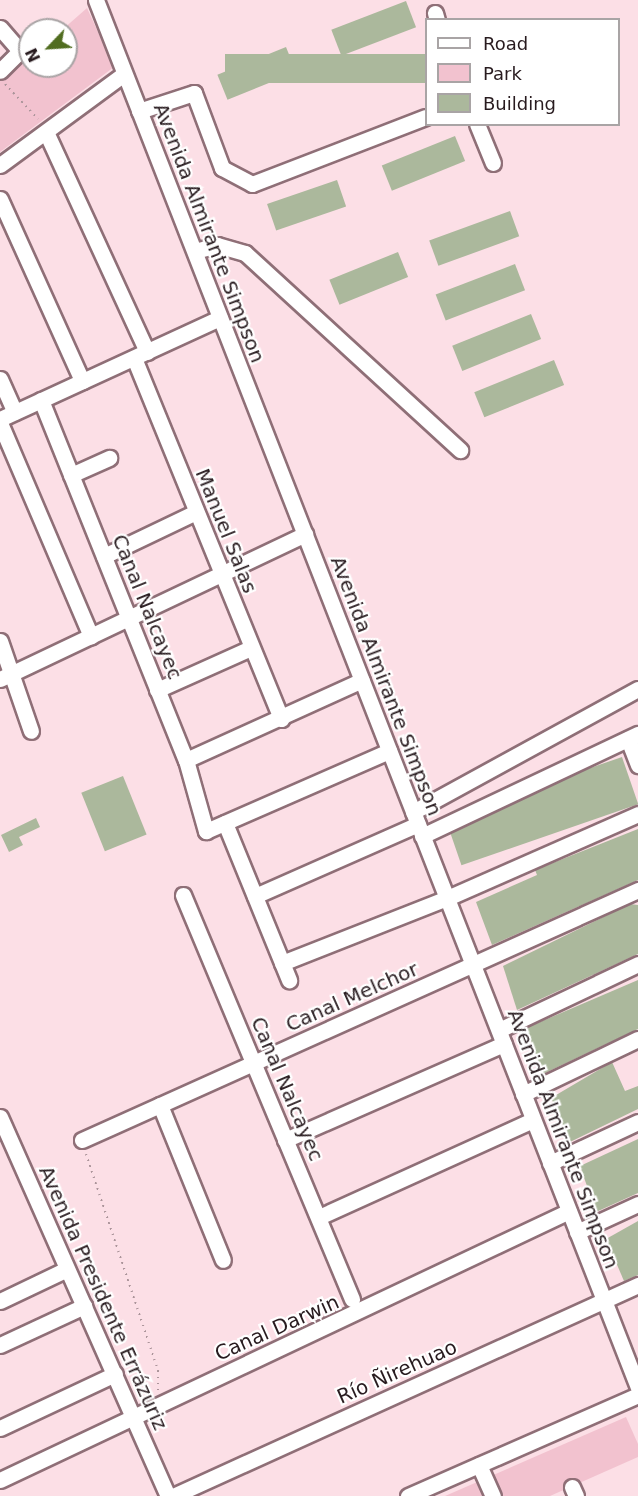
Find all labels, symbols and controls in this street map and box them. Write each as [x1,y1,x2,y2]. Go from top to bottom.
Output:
north arrow [18,18,78,78]
legend [425,18,620,126]
text: Road [483,33,528,54]
text: N [22,45,44,65]
text: Park [483,63,522,84]
text: Building [483,93,556,114]
street label: Avenida Almirante Simpson [148,100,270,366]
street label: Manuel Salas [190,465,262,597]
street label: Canal Nalcayec [107,531,187,683]
street label: Avenida Almirante Simpson [325,553,447,819]
street label: Canal Melchor [282,957,422,1037]
street label: Avenida Almirante Simpson [502,1006,624,1272]
street label: Canal Nalcayec [246,1013,328,1165]
street label: Avenida Presidente Errázuriz [34,1162,172,1434]
street label: Canal Darwin [211,1290,343,1366]
street label: Río Ñirehuao [333,1335,461,1409]

